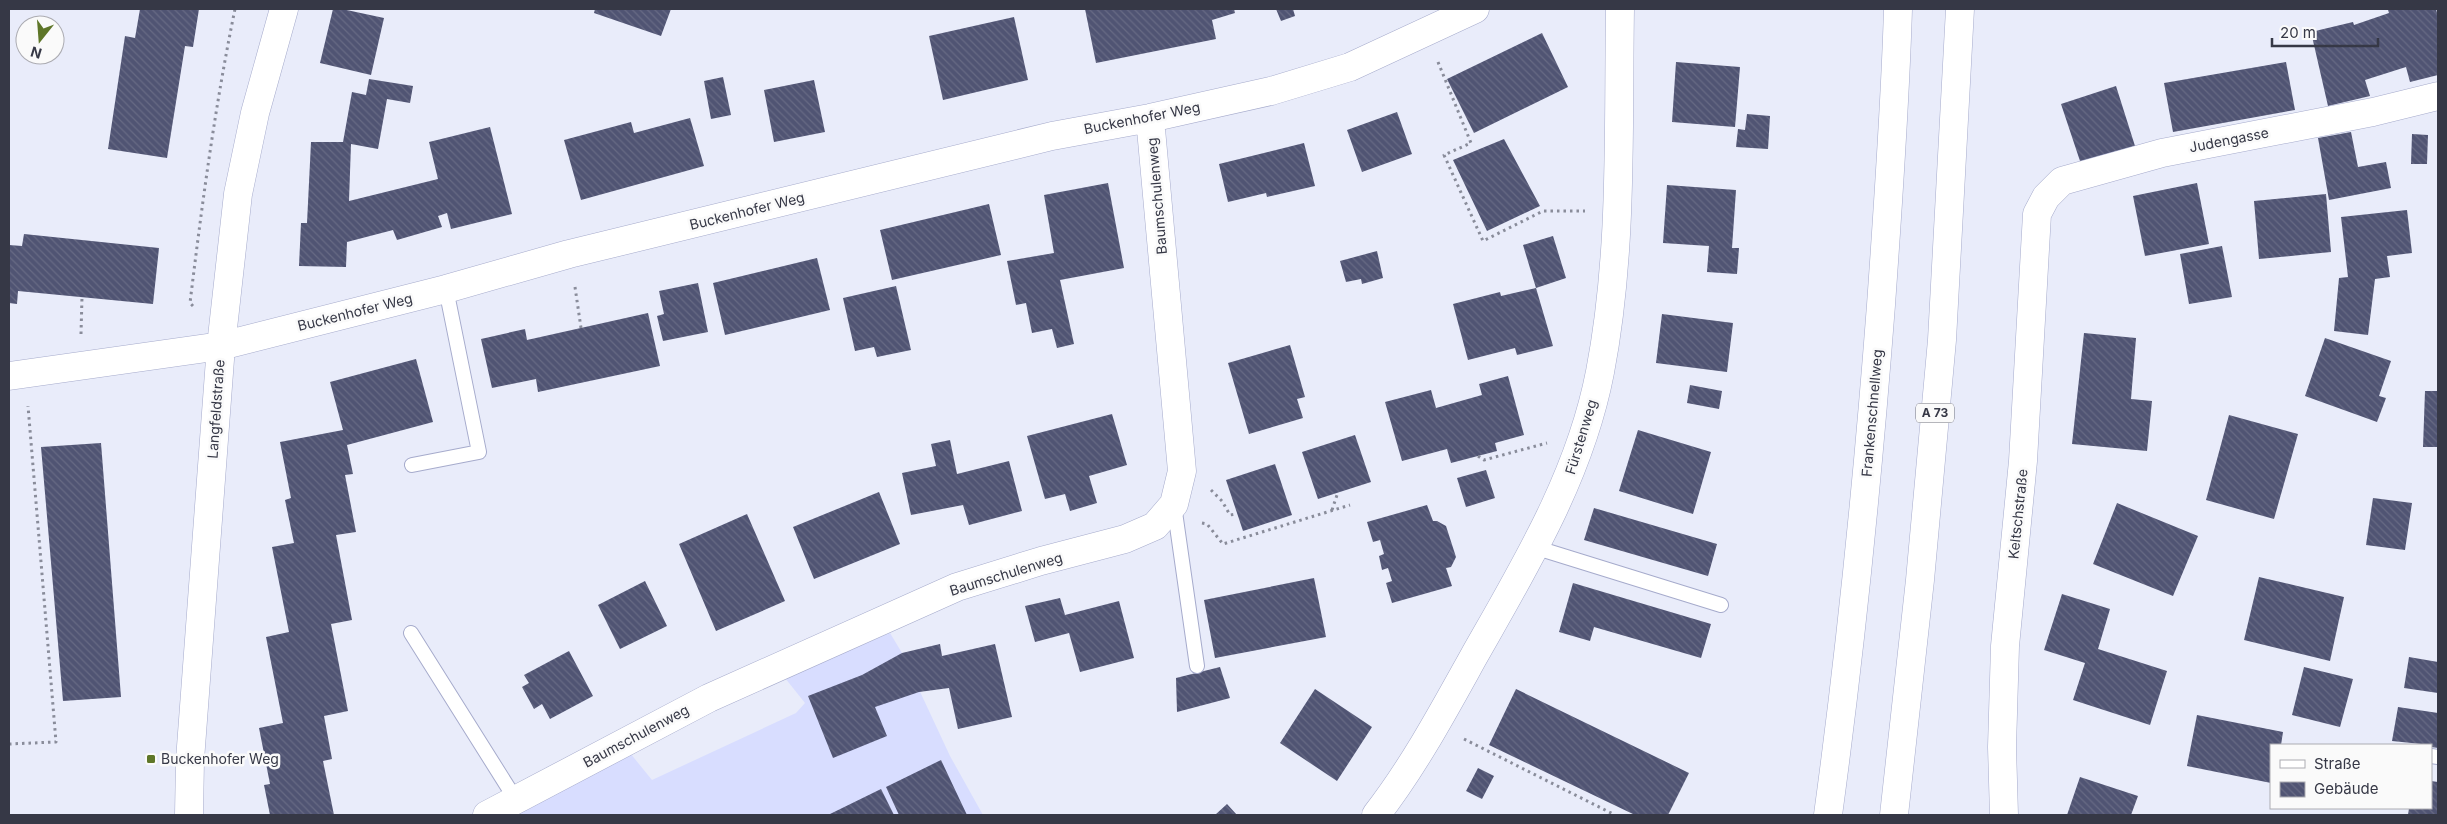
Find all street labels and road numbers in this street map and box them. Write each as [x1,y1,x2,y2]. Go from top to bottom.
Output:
street label: Buckenhofer Weg [1082,98,1201,137]
street label: Judengasse [2188,123,2270,156]
street label: Baumschulenweg [1143,137,1170,255]
street label: Buckenhofer Weg [688,188,806,233]
street label: Buckenhofer Weg [296,289,414,334]
street label: Frankenschnellweg [1857,349,1886,477]
street label: Langfeldstraße [204,359,227,459]
street label: Fürstenweg [1561,397,1600,476]
road number: A 73 [1916,403,1954,422]
street label: Keltschstraße [2004,468,2031,560]
street label: Baumschulenweg [947,548,1064,599]
street label: Baumschulenweg [580,701,692,771]

